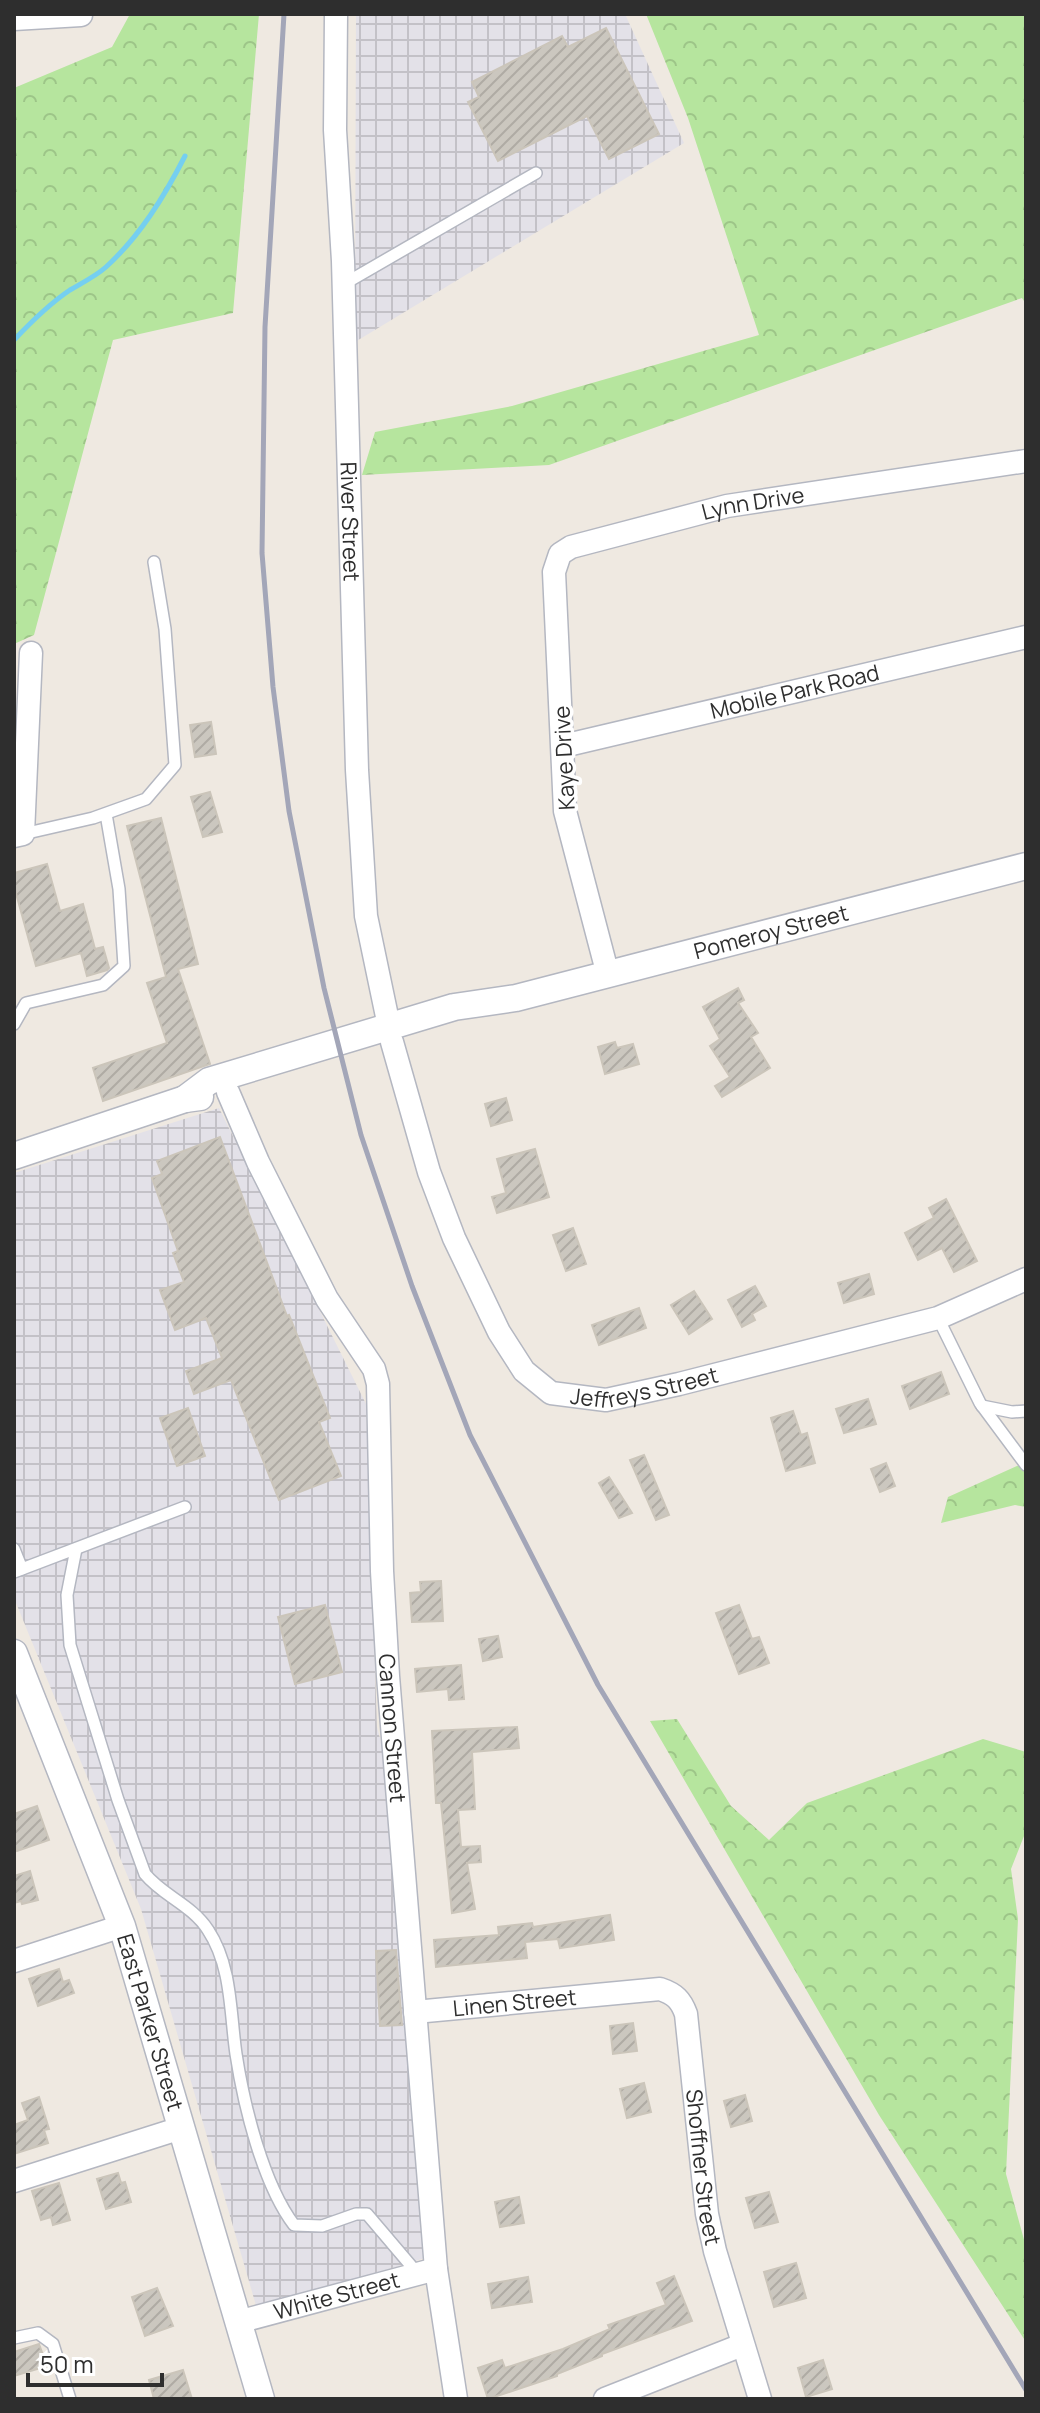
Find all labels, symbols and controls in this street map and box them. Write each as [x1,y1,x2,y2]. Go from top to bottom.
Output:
street label: River Street [334,461,367,582]
street label: Lynn Drive [698,480,806,527]
street label: Mobile Park Road [707,657,882,726]
street label: Kaye Drive [546,705,582,811]
street label: Pomeroy Street [690,898,852,966]
street label: Jeffreys Street [569,1360,721,1415]
street label: Cannon Street [372,1653,413,1804]
street label: East Parker Street [110,1930,191,2115]
street label: Linen Street [451,1982,578,2023]
street label: Shoffner Street [679,2088,728,2248]
street label: White Street [270,2264,403,2327]
scale bar [28,2337,162,2387]
text: 50 m [40,2347,94,2380]

